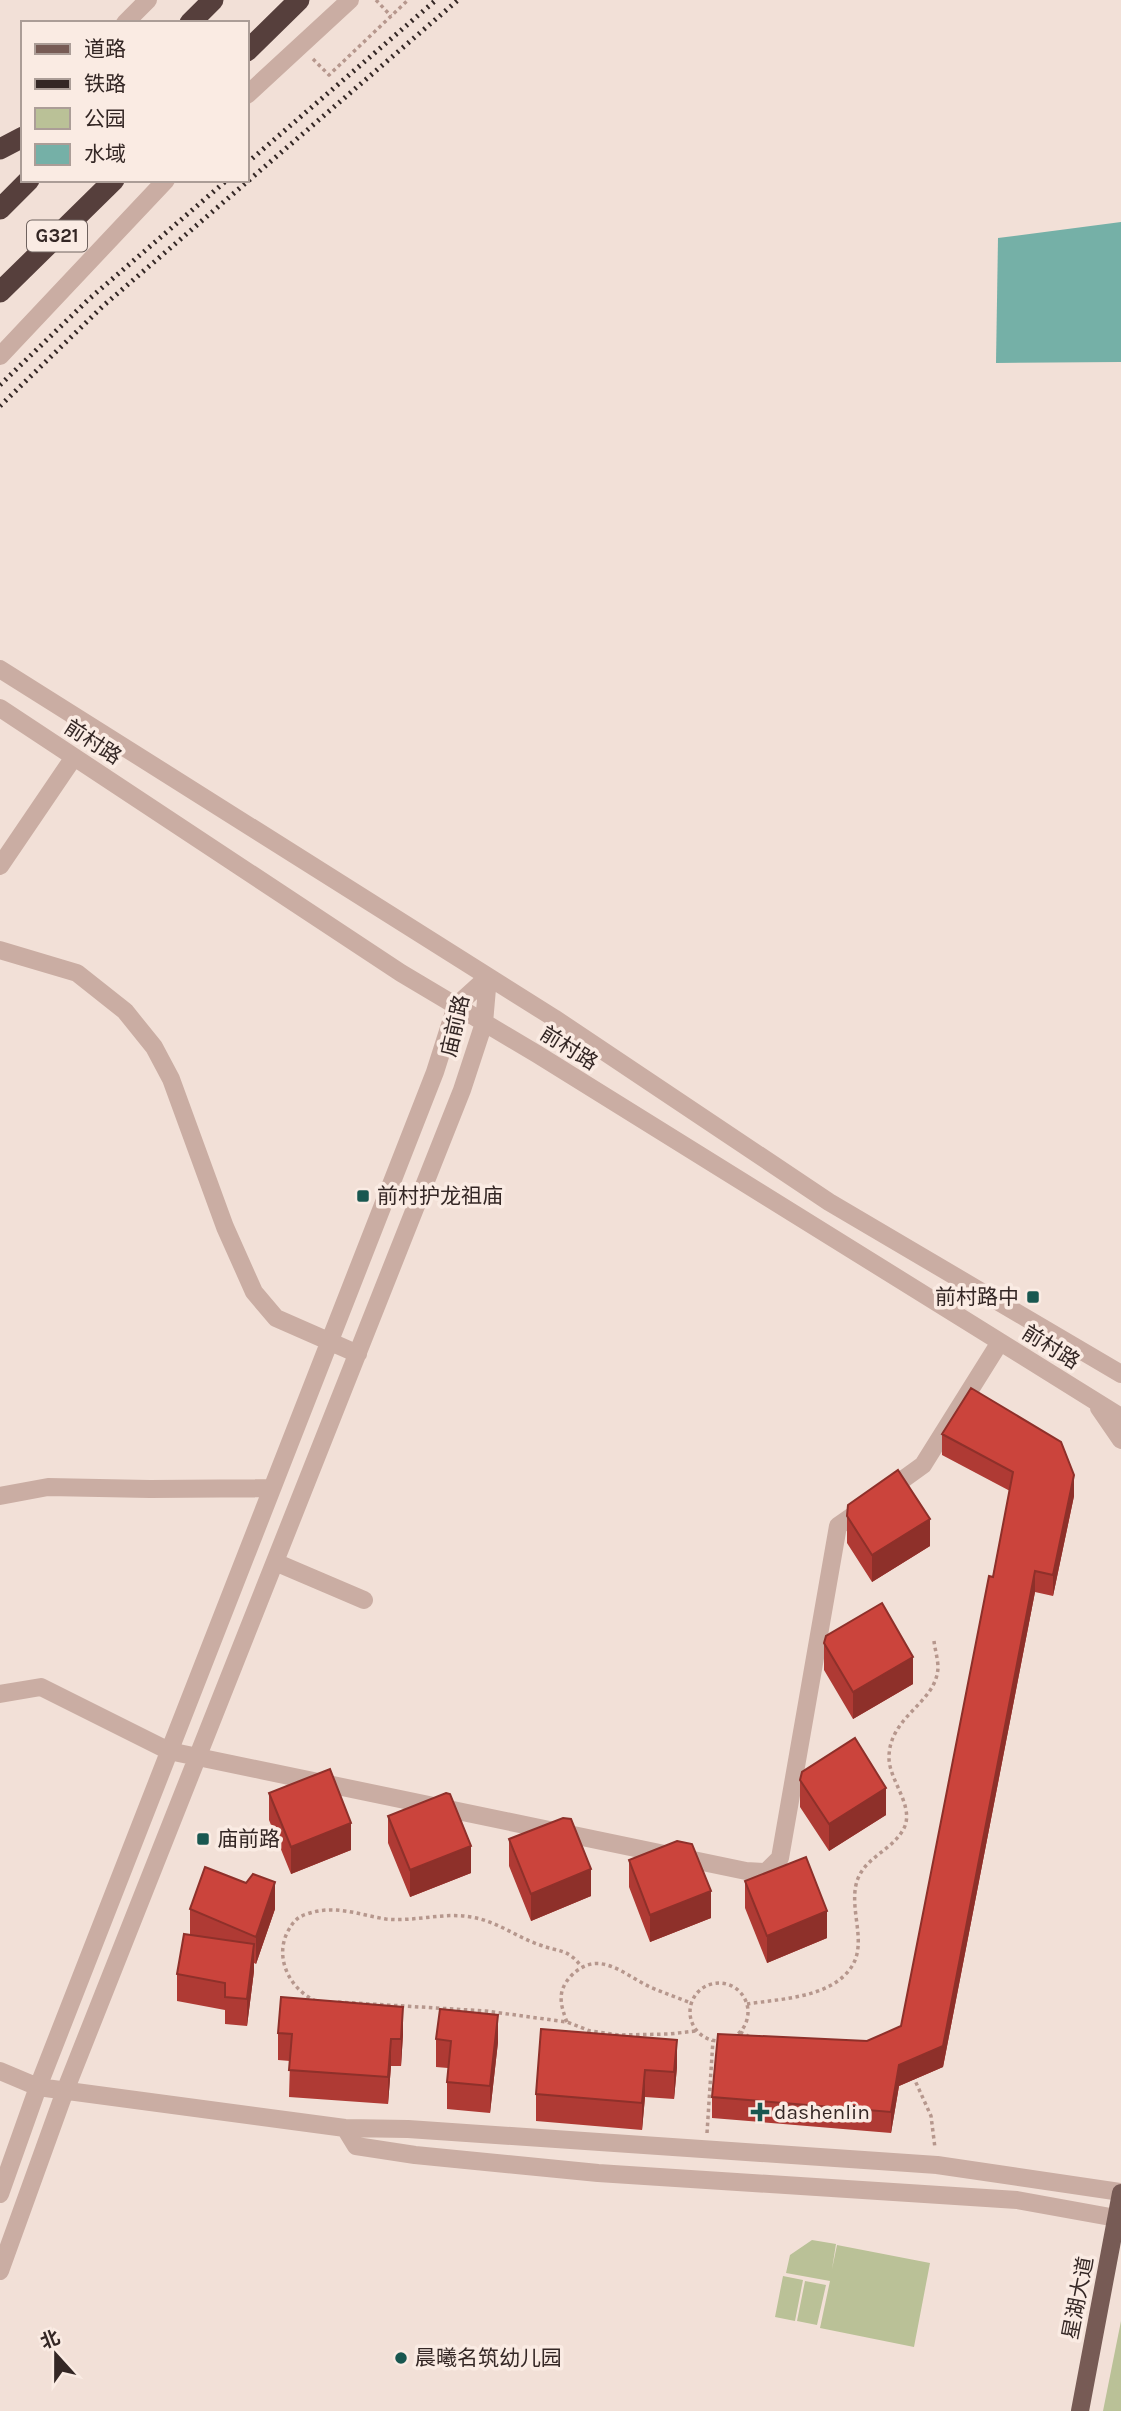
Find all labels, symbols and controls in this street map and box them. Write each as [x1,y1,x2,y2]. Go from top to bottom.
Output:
legend [21,21,248,182]
text: 道路 [84,37,126,61]
text: 铁路 [84,72,126,96]
text: 公园 [84,107,126,131]
text: 水域 [84,142,126,166]
road number: G321 [27,220,87,252]
street label: 前村路 [60,715,126,769]
street label: 庙前路 [436,993,474,1059]
street label: 前村路 [536,1021,602,1075]
place label: 前村护龙祖庙 [377,1184,503,1208]
marker: 前村护龙祖庙 [355,1188,371,1204]
place label: 前村路中 [935,1285,1019,1309]
marker: 前村路中 [1025,1289,1041,1305]
street label: 前村路 [1018,1320,1084,1374]
place label: 庙前路 [217,1827,280,1851]
marker: 庙前路 [195,1831,211,1847]
place label: dashenlin [774,2100,870,2124]
marker: dashenlin [752,2104,768,2120]
street label: 星湖大道 [1058,2254,1098,2342]
north arrow [21,2320,91,2390]
text: 北 [37,2326,63,2354]
place label: 晨曦名筑幼儿园 [415,2346,562,2370]
marker: 晨曦名筑幼儿园 [393,2350,409,2366]

